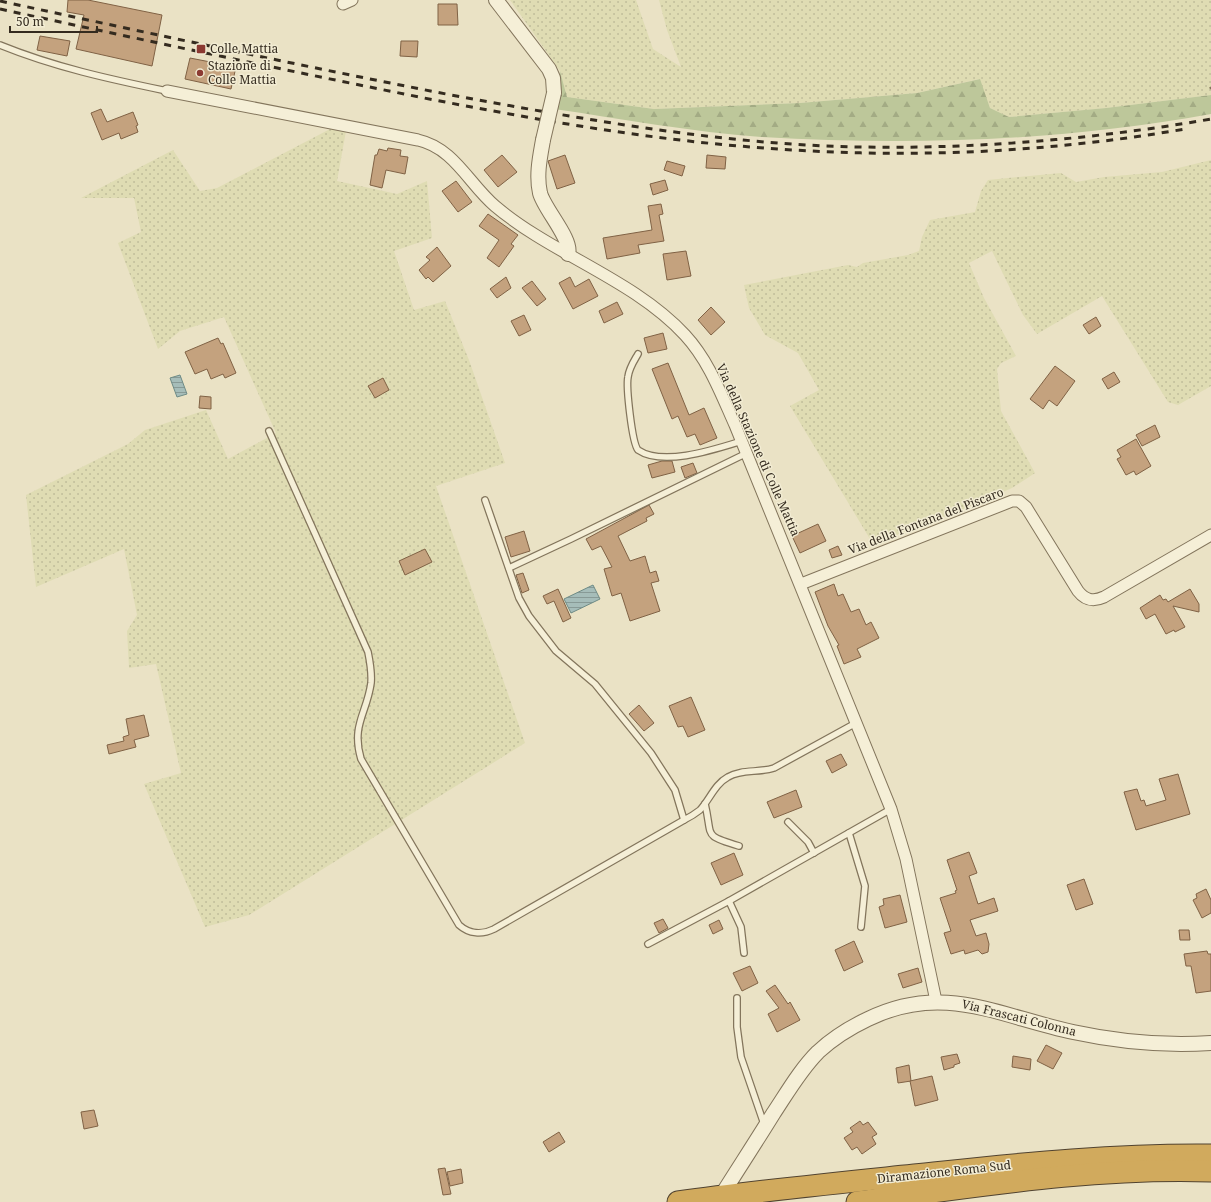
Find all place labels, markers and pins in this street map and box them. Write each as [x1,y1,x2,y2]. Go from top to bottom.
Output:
place label: Colle Mattia [210,40,279,57]
marker: Colle Mattia [195,43,207,55]
place label: Stazione di Colle Mattia [208,57,277,88]
marker: Stazione di Colle Mattia [195,68,205,78]

